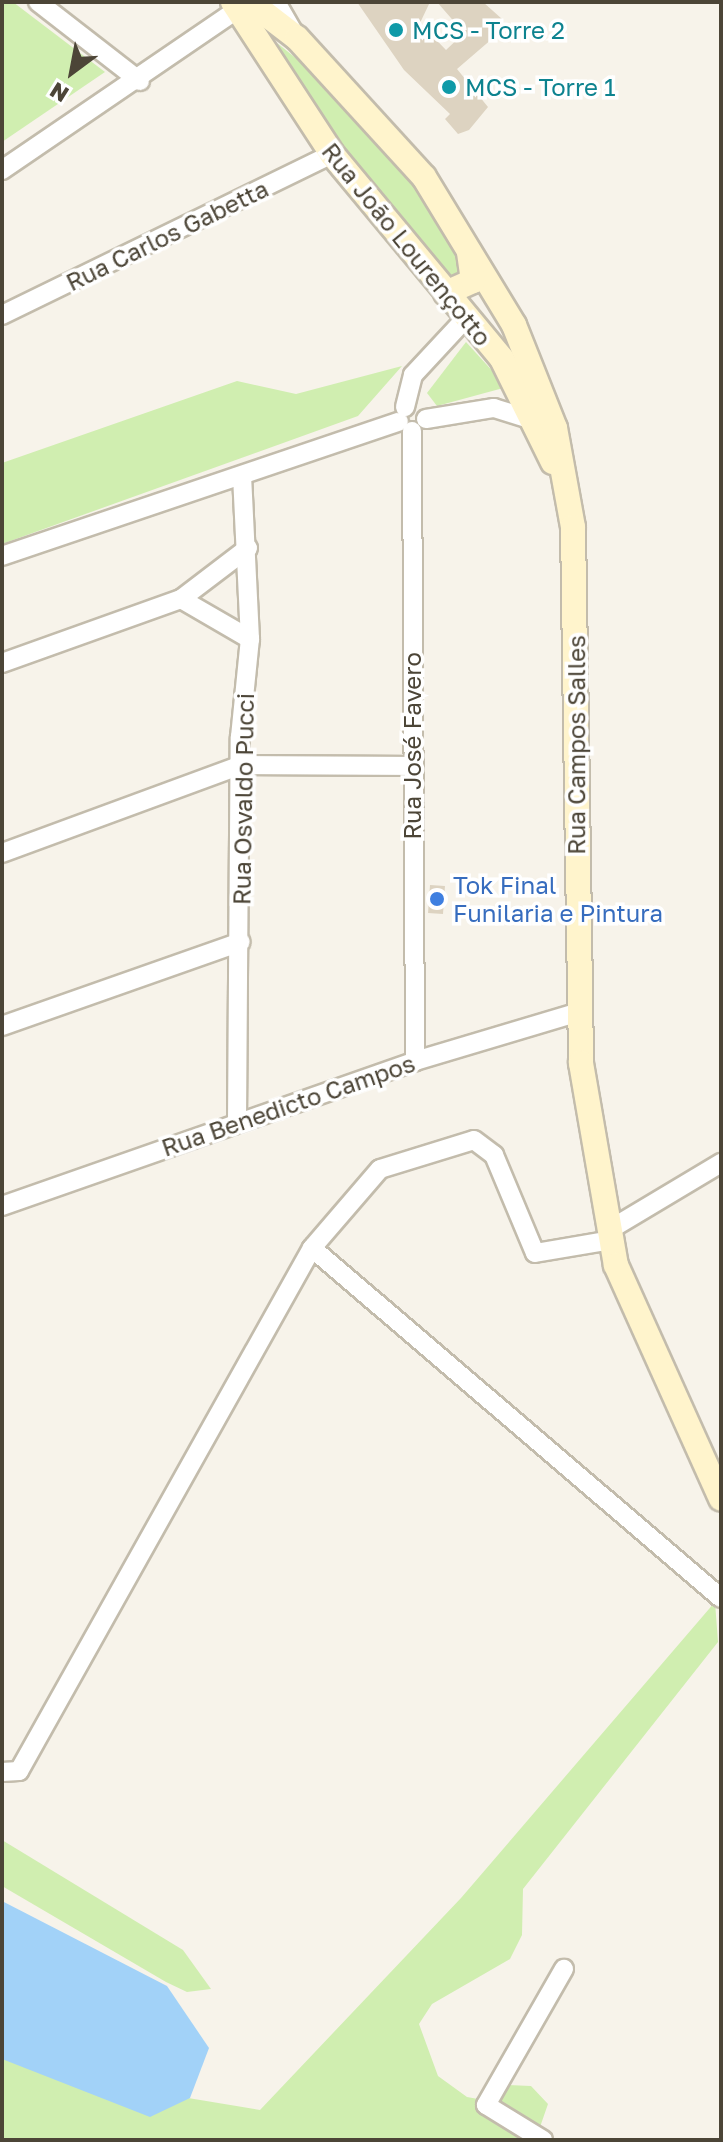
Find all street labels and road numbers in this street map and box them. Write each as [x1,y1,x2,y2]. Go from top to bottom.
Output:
street label: Rua João Lourençotto [316,137,498,351]
street label: Rua Carlos Gabetta [61,174,273,296]
street label: Rua Campos Salles [562,635,590,855]
street label: Rua José Favero [398,652,426,840]
street label: Rua Osvaldo Pucci [227,693,259,905]
street label: Rua Benedicto Campos [158,1048,418,1162]

